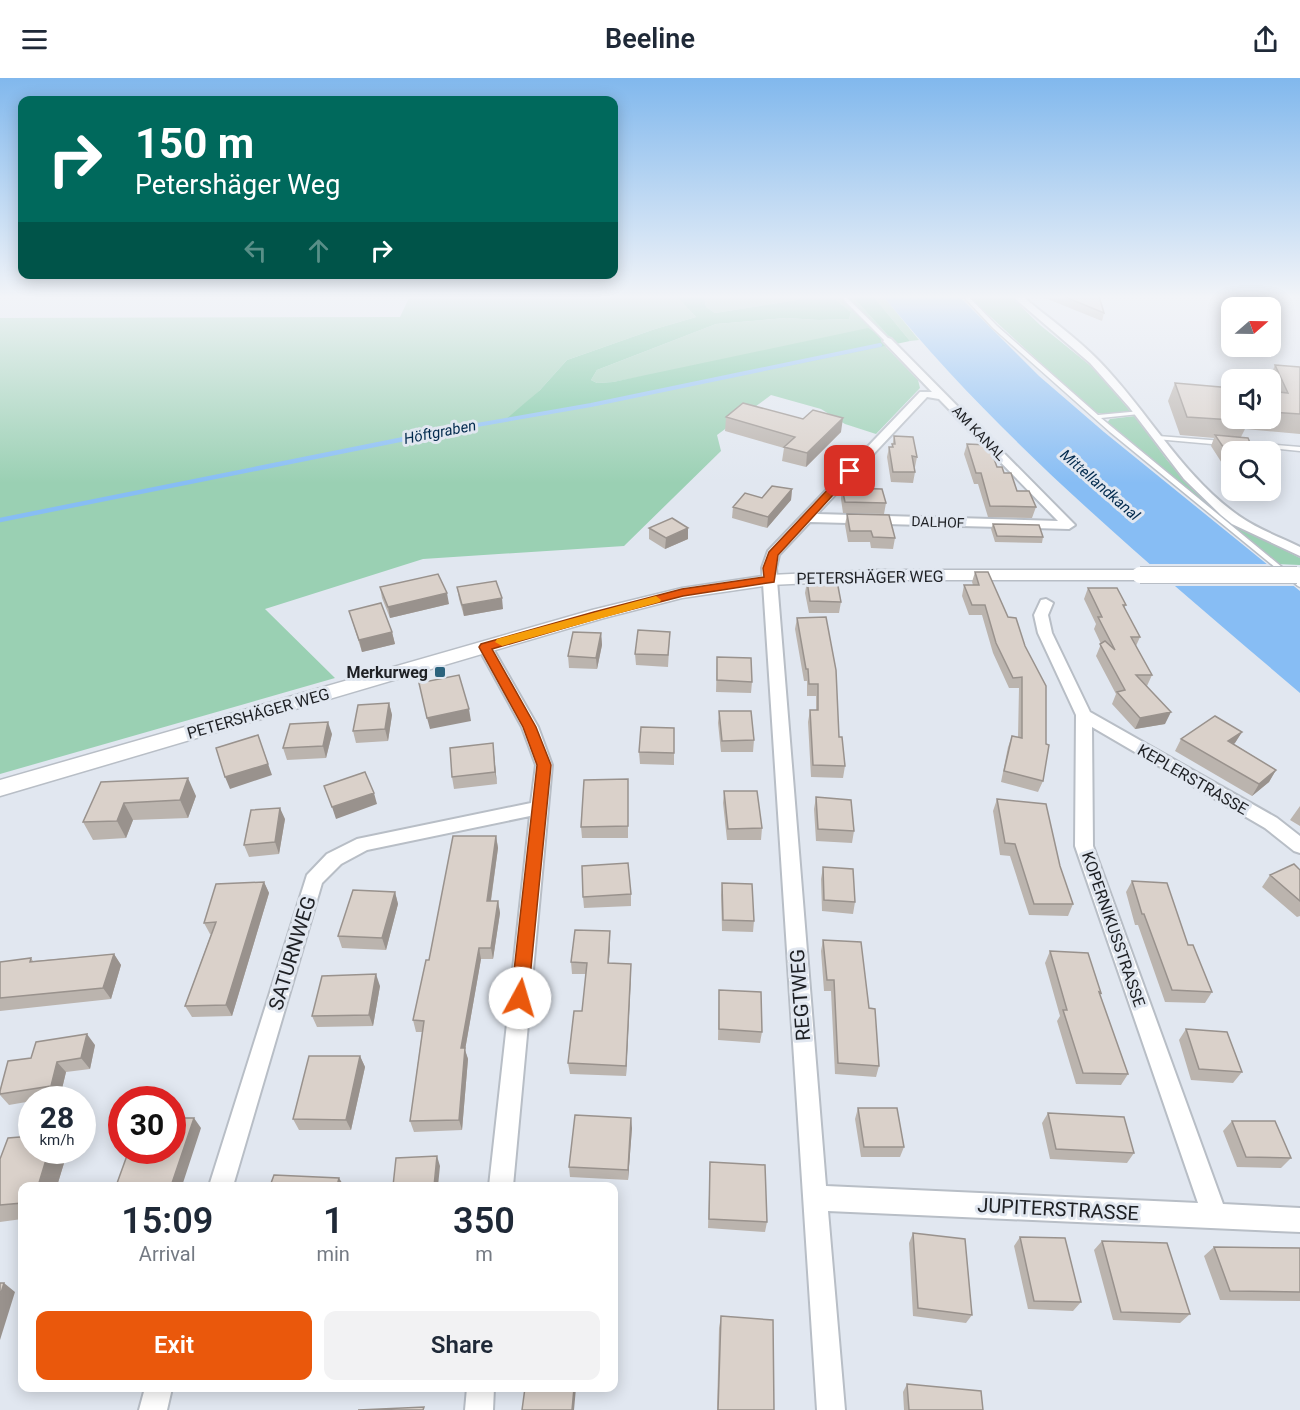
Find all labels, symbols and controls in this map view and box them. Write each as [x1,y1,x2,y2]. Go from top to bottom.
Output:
icon: menu [18,23,51,56]
text: Beeline [605,23,695,55]
icon: share [1249,23,1282,56]
text: 150 m [135,119,254,168]
icon: right [36,120,114,198]
text: Petershäger Weg [135,169,340,201]
icon: left [239,234,272,267]
icon: ahead [302,234,335,267]
icon: right [365,234,398,267]
north arrow [1221,297,1281,357]
map controls [1221,297,1281,501]
button: sound [1221,369,1281,429]
street label: AM KANAL [949,402,1009,464]
water label: Höftgraben [402,416,478,448]
button: search [1221,441,1281,501]
pin [824,445,875,496]
water label: Mittellandkanal [1057,446,1144,525]
icon: arrive [833,454,866,487]
street label: DALHOF [911,513,965,531]
street label: PETERSHÄGER WEG [796,567,944,588]
place label: Merkurweg [346,663,428,682]
marker: Merkurweg [433,665,447,679]
street label: PETERSHÄGER WEG [185,684,332,743]
street label: KEPLERSTRASSE [1134,740,1251,819]
street label: KOPERNIKUSSTRASSE [1078,849,1149,1009]
street label: SATURNWEG [263,893,321,1013]
street label: REGTWEG [785,948,815,1042]
position arrow [488,966,552,1030]
speed limit sign: 30 [108,1086,186,1164]
text: 28 [40,1100,74,1135]
text: km/h [39,1131,75,1149]
street label: JUPITERSTRASSE [977,1193,1139,1225]
text: 15:09 [121,1200,213,1242]
text: 1 [323,1200,343,1242]
text: 350 [453,1200,515,1242]
text: Arrival [139,1242,196,1266]
text: min [316,1242,350,1266]
text: m [475,1242,493,1266]
button: Exit [36,1311,312,1380]
button: Share [324,1311,600,1380]

